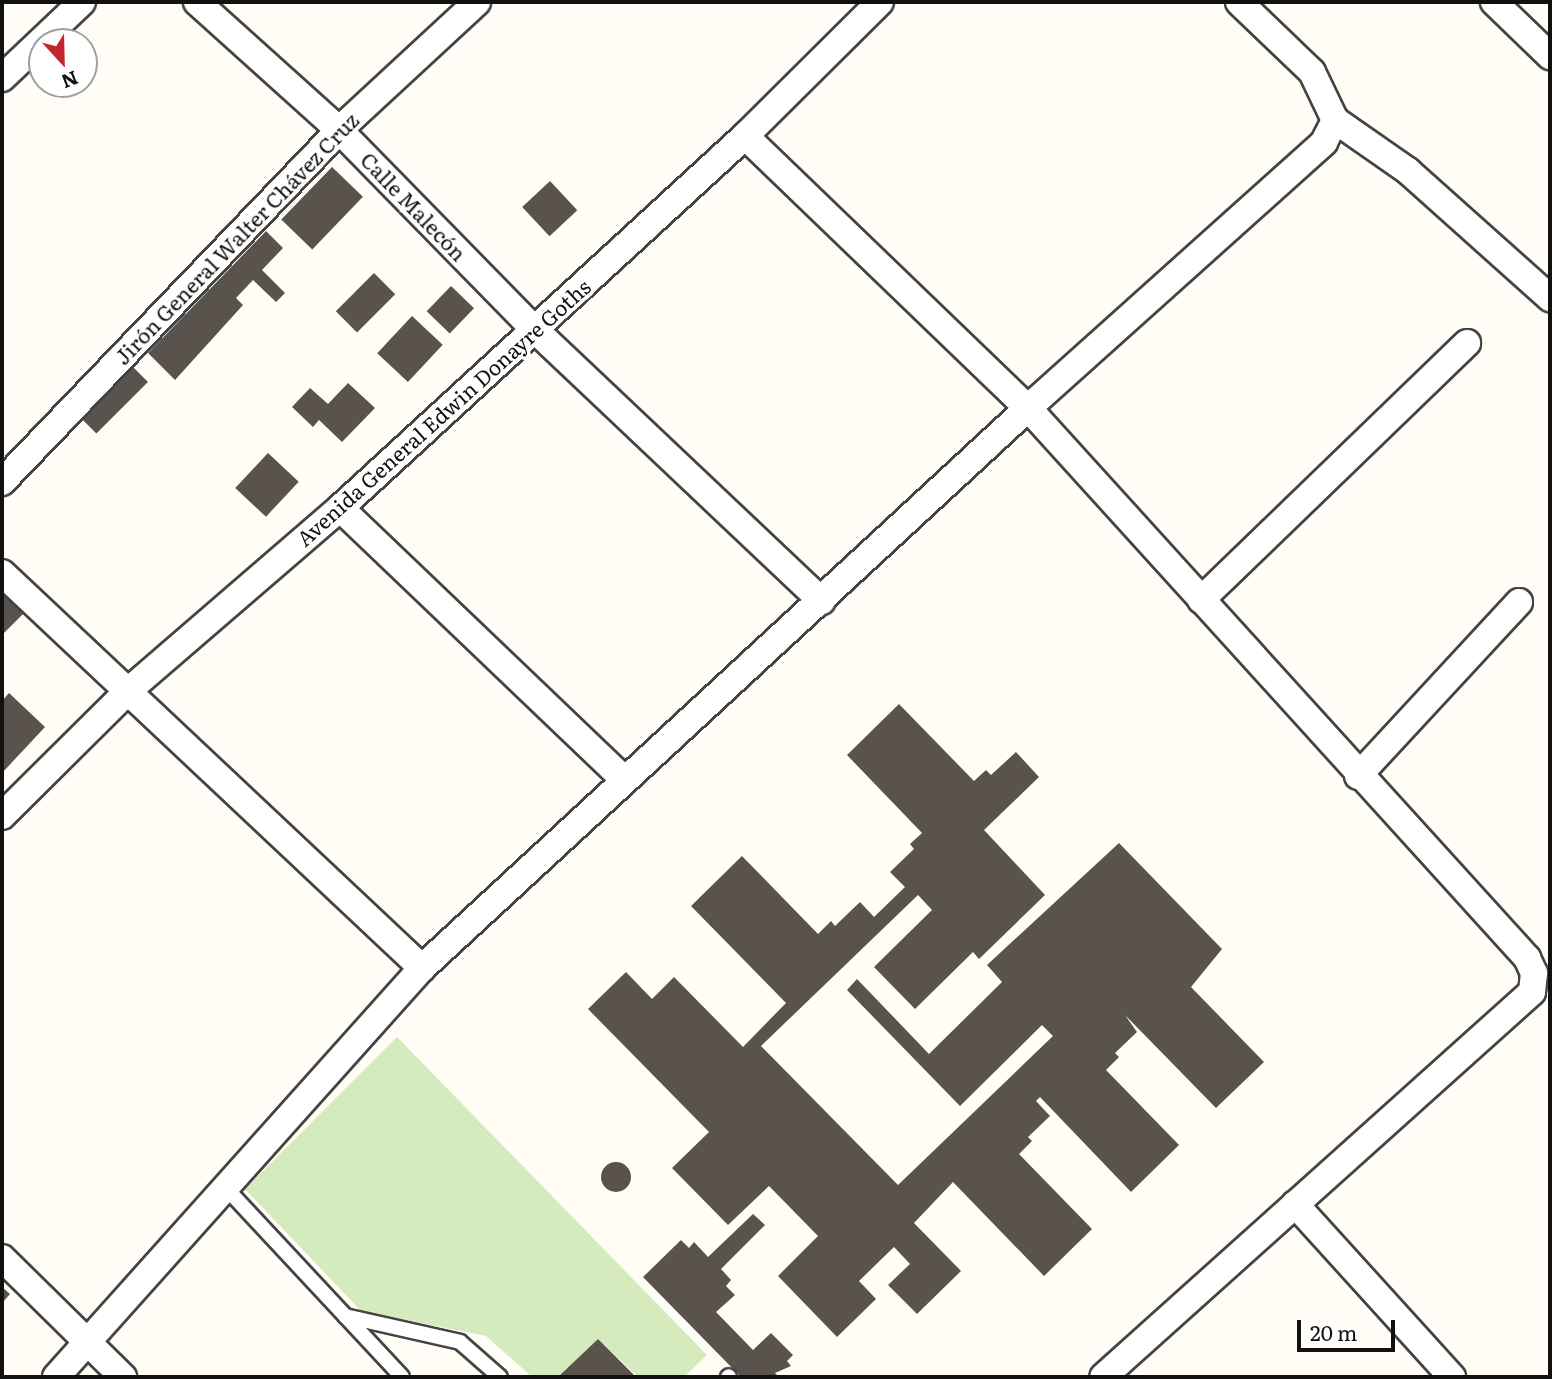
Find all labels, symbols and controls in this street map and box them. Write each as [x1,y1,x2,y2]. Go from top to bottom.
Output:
north arrow [28,28,98,98]
text: N [57,65,83,97]
street label: Jirón General Walter Chávez Cruz [109,107,363,369]
street label: Calle Malecón [356,147,472,265]
street label: Avenida General Edwin Donayre Goths [291,273,595,551]
scale bar [1300,1306,1398,1350]
text: 20 m [1310,1316,1357,1347]

